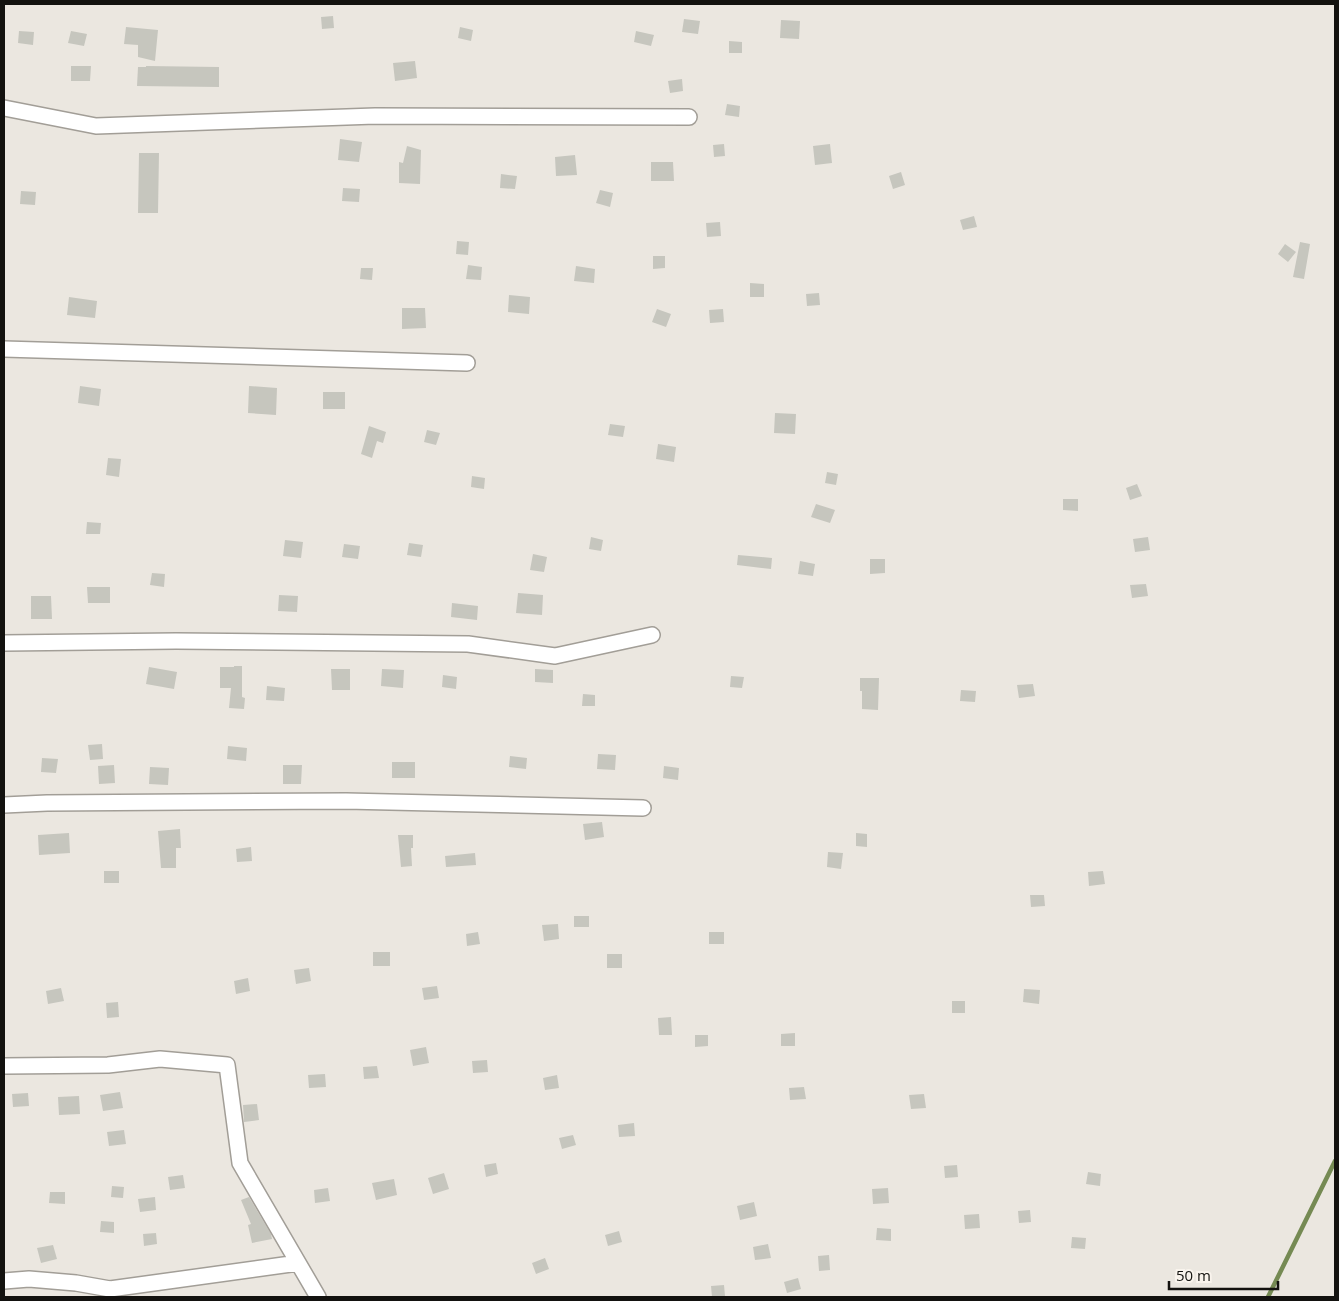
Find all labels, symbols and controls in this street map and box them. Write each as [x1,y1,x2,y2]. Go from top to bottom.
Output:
scale bar [1169,1258,1278,1290]
text: 50 m [1176,1265,1211,1285]

